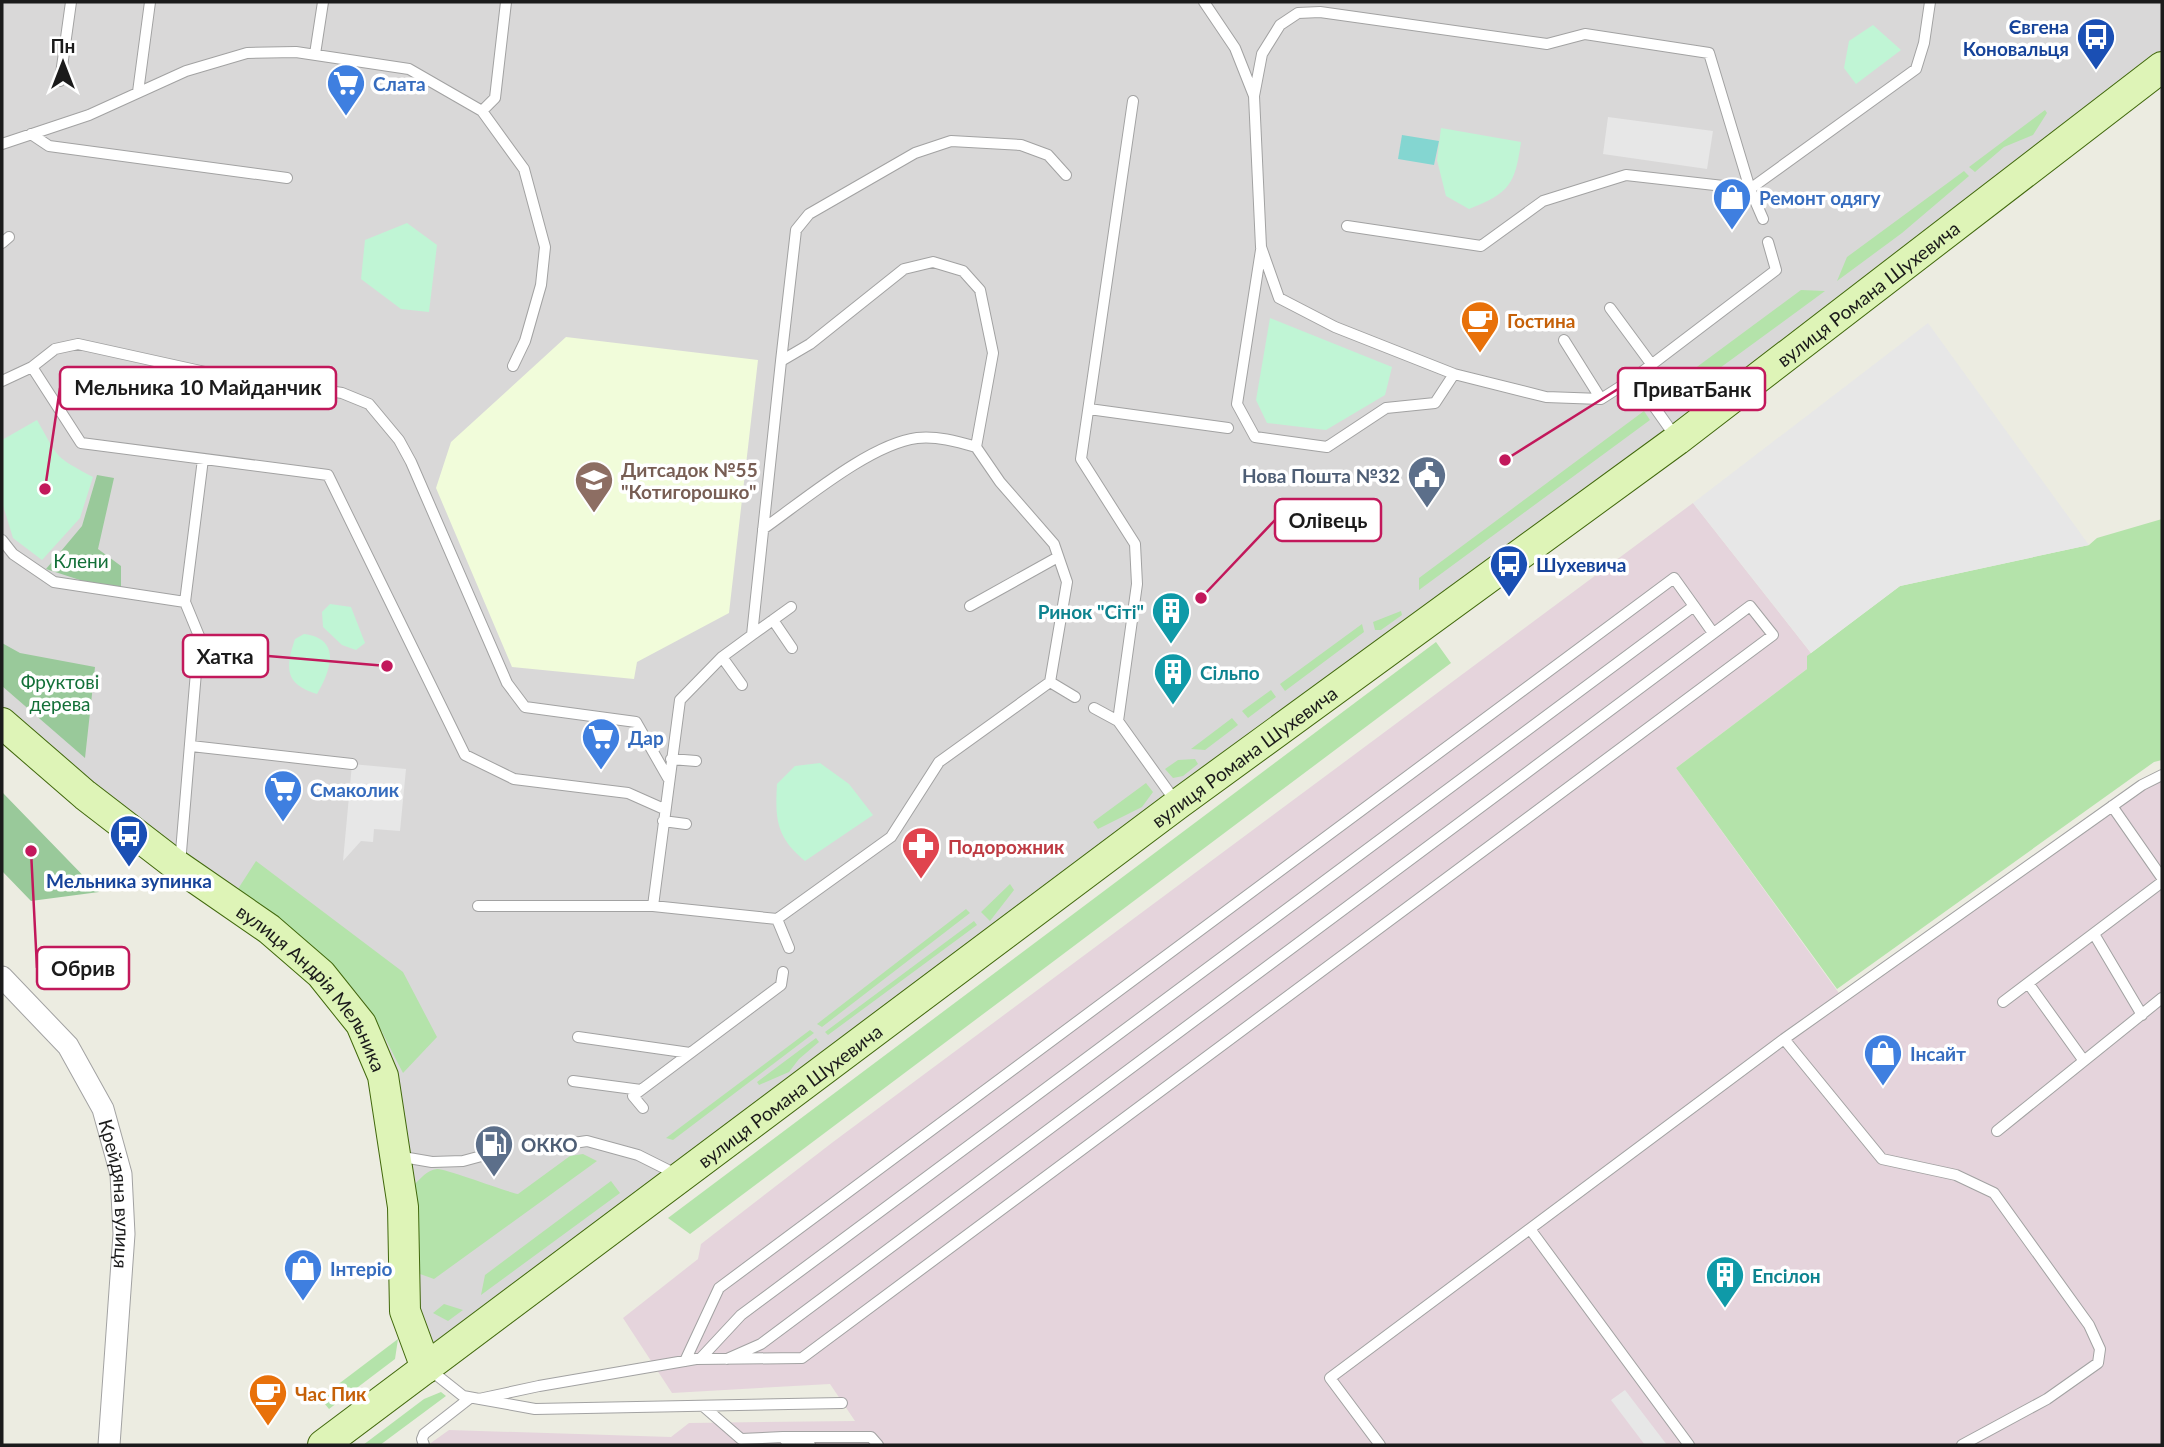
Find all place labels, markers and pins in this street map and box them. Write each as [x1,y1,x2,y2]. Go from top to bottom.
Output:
place label: Євгена Коновальця [1963,15,2069,60]
bus stop icon: Євгена Коновальця [2075,16,2117,71]
supermarket icon: Слата [325,62,367,117]
place label: Слата [373,72,426,95]
shop icon: Ремонт одягу [1711,176,1753,231]
place label: Ремонт одягу [1759,186,1881,209]
cafe icon: Гостина [1459,299,1501,354]
place label: Гостина [1507,309,1575,332]
callout: Мельника 10 Майданчик [60,367,336,409]
callout: ПриватБанк [1618,368,1765,410]
public building icon: Нова Пошта №32 [1406,454,1448,509]
place label: Дитсадок №55 "Котигорошко" [621,458,758,503]
school or university icon: Дитсадок №55 "Котигорошко" [573,459,615,514]
place label: Нова Пошта №32 [1242,464,1400,487]
callout: Олівець [1275,499,1381,541]
bus stop icon: Шухевича [1488,543,1530,598]
place label: Шухевича [1536,553,1626,576]
building icon: Ринок "Сіті" [1150,590,1192,645]
place label: Ринок "Сіті" [1038,600,1144,623]
callout: Хатка [183,635,268,677]
building icon: Сільпо [1152,651,1194,706]
place label: Сільпо [1200,661,1260,684]
supermarket icon: Дар [580,716,622,771]
place label: Дар [628,726,664,749]
supermarket icon: Смаколик [262,768,304,823]
place label: Смаколик [310,778,400,801]
bus stop icon: Мельника зупинка [108,813,150,868]
pharmacy icon: Подорожник [900,825,942,880]
place label: Подорожник [948,835,1065,858]
place label: Мельника зупинка [46,869,212,892]
callout: Обрив [37,947,129,989]
shop icon: Інсайт [1862,1032,1904,1087]
place label: Інсайт [1910,1042,1966,1065]
fuel station icon: ОККО [473,1123,515,1178]
place label: ОККО [521,1133,578,1156]
shop icon: Інтеріо [282,1247,324,1302]
building icon: Епсілон [1704,1254,1746,1309]
place label: Інтеріо [330,1257,393,1280]
place label: Епсілон [1752,1264,1821,1287]
cafe icon: Час Пик [247,1372,289,1427]
place label: Час Пик [295,1382,367,1405]

